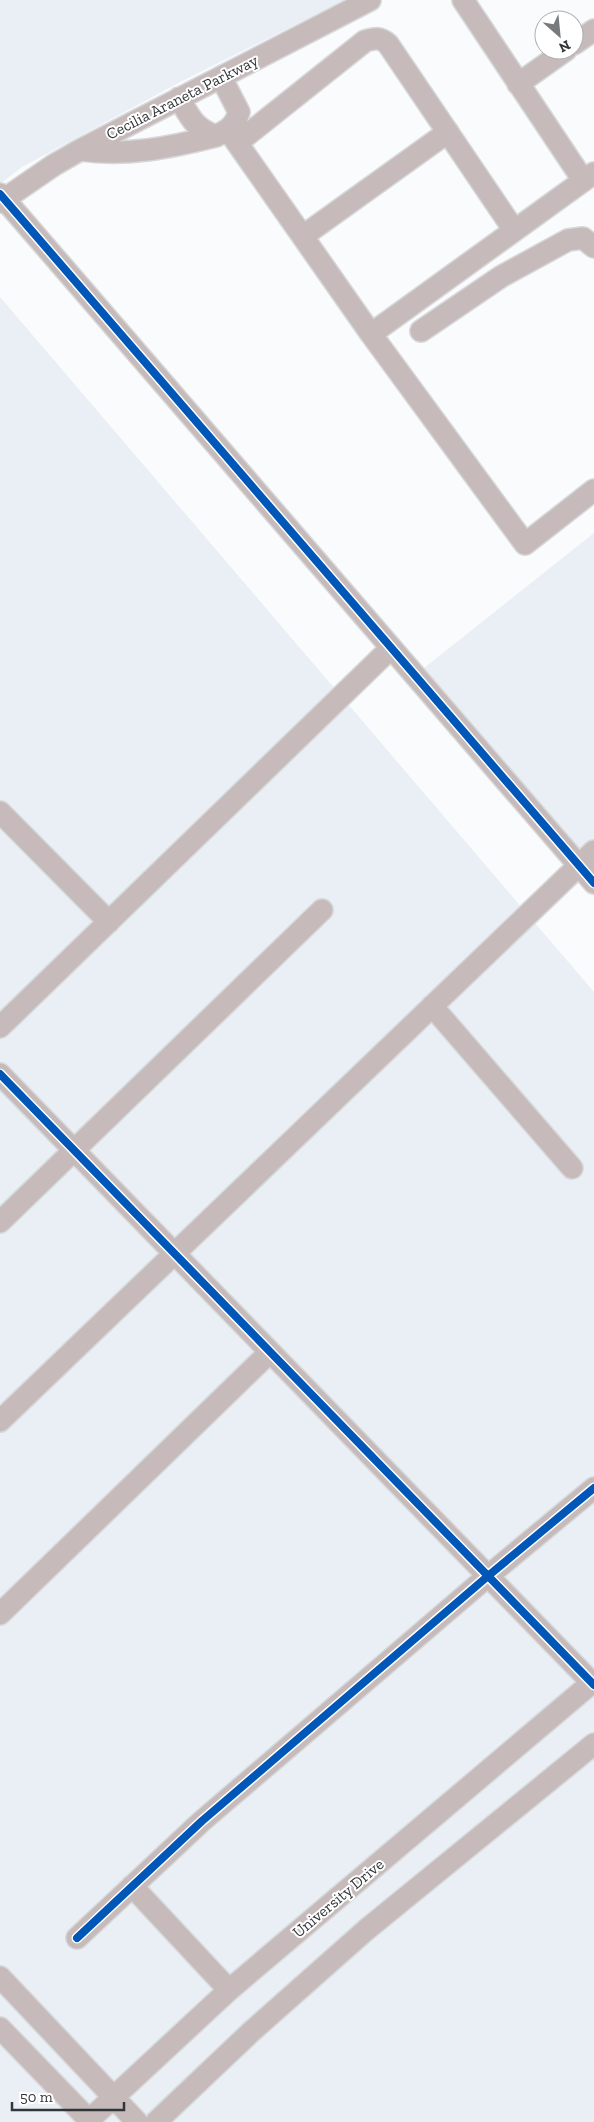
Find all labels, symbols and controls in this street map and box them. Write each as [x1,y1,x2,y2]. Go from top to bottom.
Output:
north arrow [534,10,584,60]
text: N [556,36,573,56]
street label: Cecilia Araneta Parkway [103,50,262,144]
street label: University Drive [289,1854,387,1942]
scale bar [12,2080,125,2112]
text: 50 m [20,2088,53,2106]

